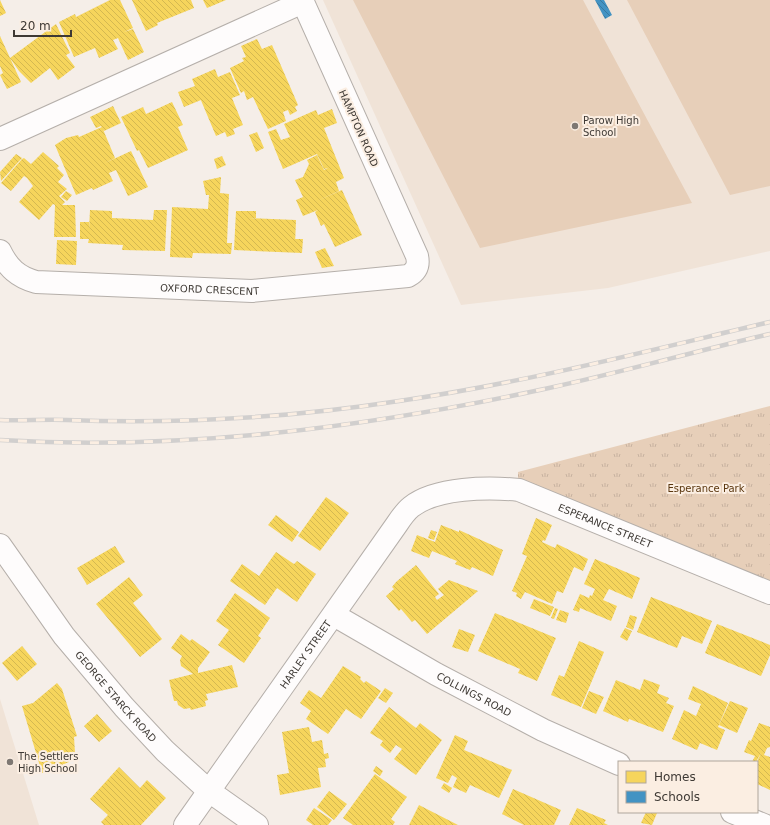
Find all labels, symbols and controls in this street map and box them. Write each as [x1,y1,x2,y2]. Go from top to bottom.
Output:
scale bar [14,12,71,38]
text: 20 m [20,19,51,33]
street label: HAMPTON ROAD [337,88,381,169]
place label: Parow High School [583,115,639,138]
marker: Parow High School [570,121,580,131]
street label: OXFORD CRESCENT [160,282,261,297]
park label: Esperance Park [667,483,745,494]
street label: ESPERANCE STREET [556,502,655,550]
street label: HARLEY STREET [278,618,334,691]
street label: GEORGE STARCK ROAD [73,649,159,744]
street label: COLLINGS ROAD [435,670,514,719]
place label: The Settlers High School [17,751,78,774]
marker: The Settlers High School [5,757,15,767]
legend [618,761,758,813]
text: Homes [654,770,696,784]
text: Schools [654,790,700,804]

